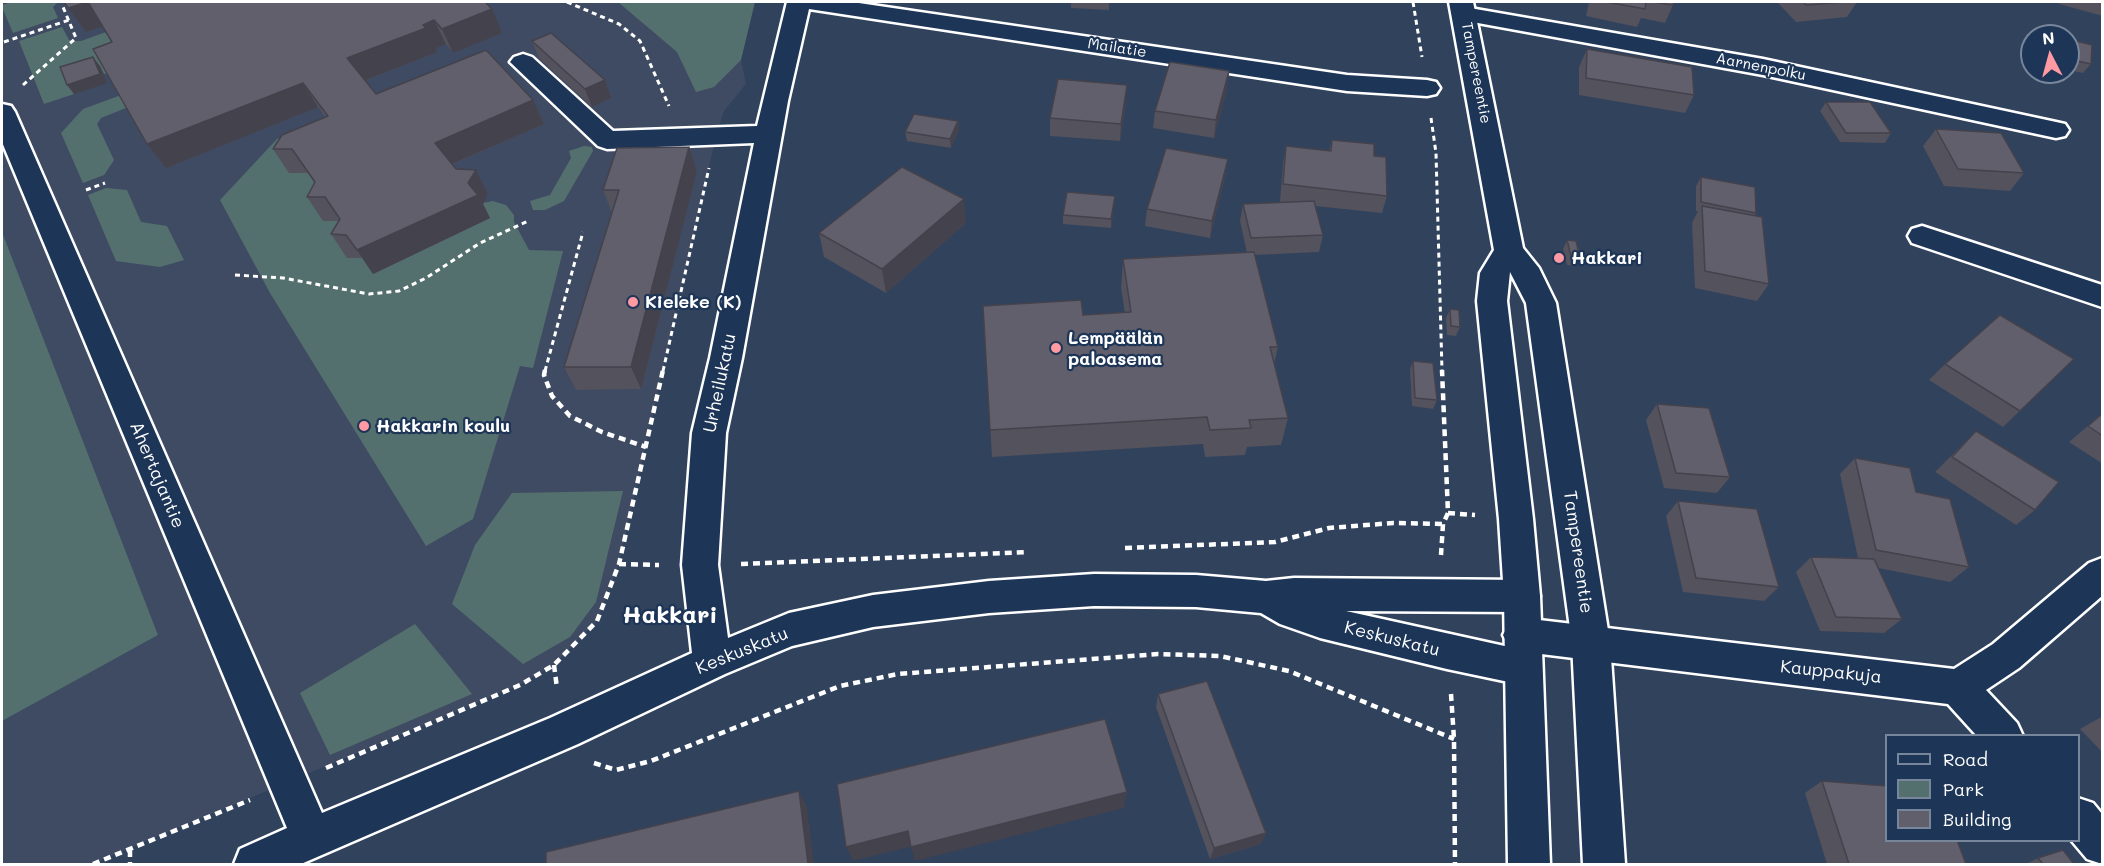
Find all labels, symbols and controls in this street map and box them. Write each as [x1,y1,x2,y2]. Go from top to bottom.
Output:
street label: Tampereentie [1457,21,1495,125]
north arrow [2020,24,2080,84]
text: N [2041,27,2055,49]
street label: Mailatie [1086,34,1148,62]
street label: Aarnenpolku [1714,49,1808,85]
place label: Hakkari [1571,247,1642,269]
marker: Hakkari [1552,251,1566,265]
place label: Kieleke (K) [645,291,742,313]
marker: Kieleke (K) [626,295,640,309]
place label: Lempäälän paloasema [1068,327,1163,370]
street label: Urheilukatu [699,331,741,435]
marker: Lempäälän paloasema [1049,341,1063,355]
place label: Hakkarin koulu [376,415,510,437]
street label: Ahertajantie [125,418,189,532]
marker: Hakkarin koulu [357,419,371,433]
street label: Tampereentie [1559,489,1597,615]
district label: Hakkari [622,602,718,630]
street label: Keskuskatu [1342,617,1442,661]
street label: Keskuskatu [693,623,791,679]
street label: Kauppakuja [1779,656,1883,688]
legend [1885,734,2080,842]
text: Road [1943,747,1988,771]
text: Park [1943,777,1984,801]
text: Building [1943,807,2011,831]

